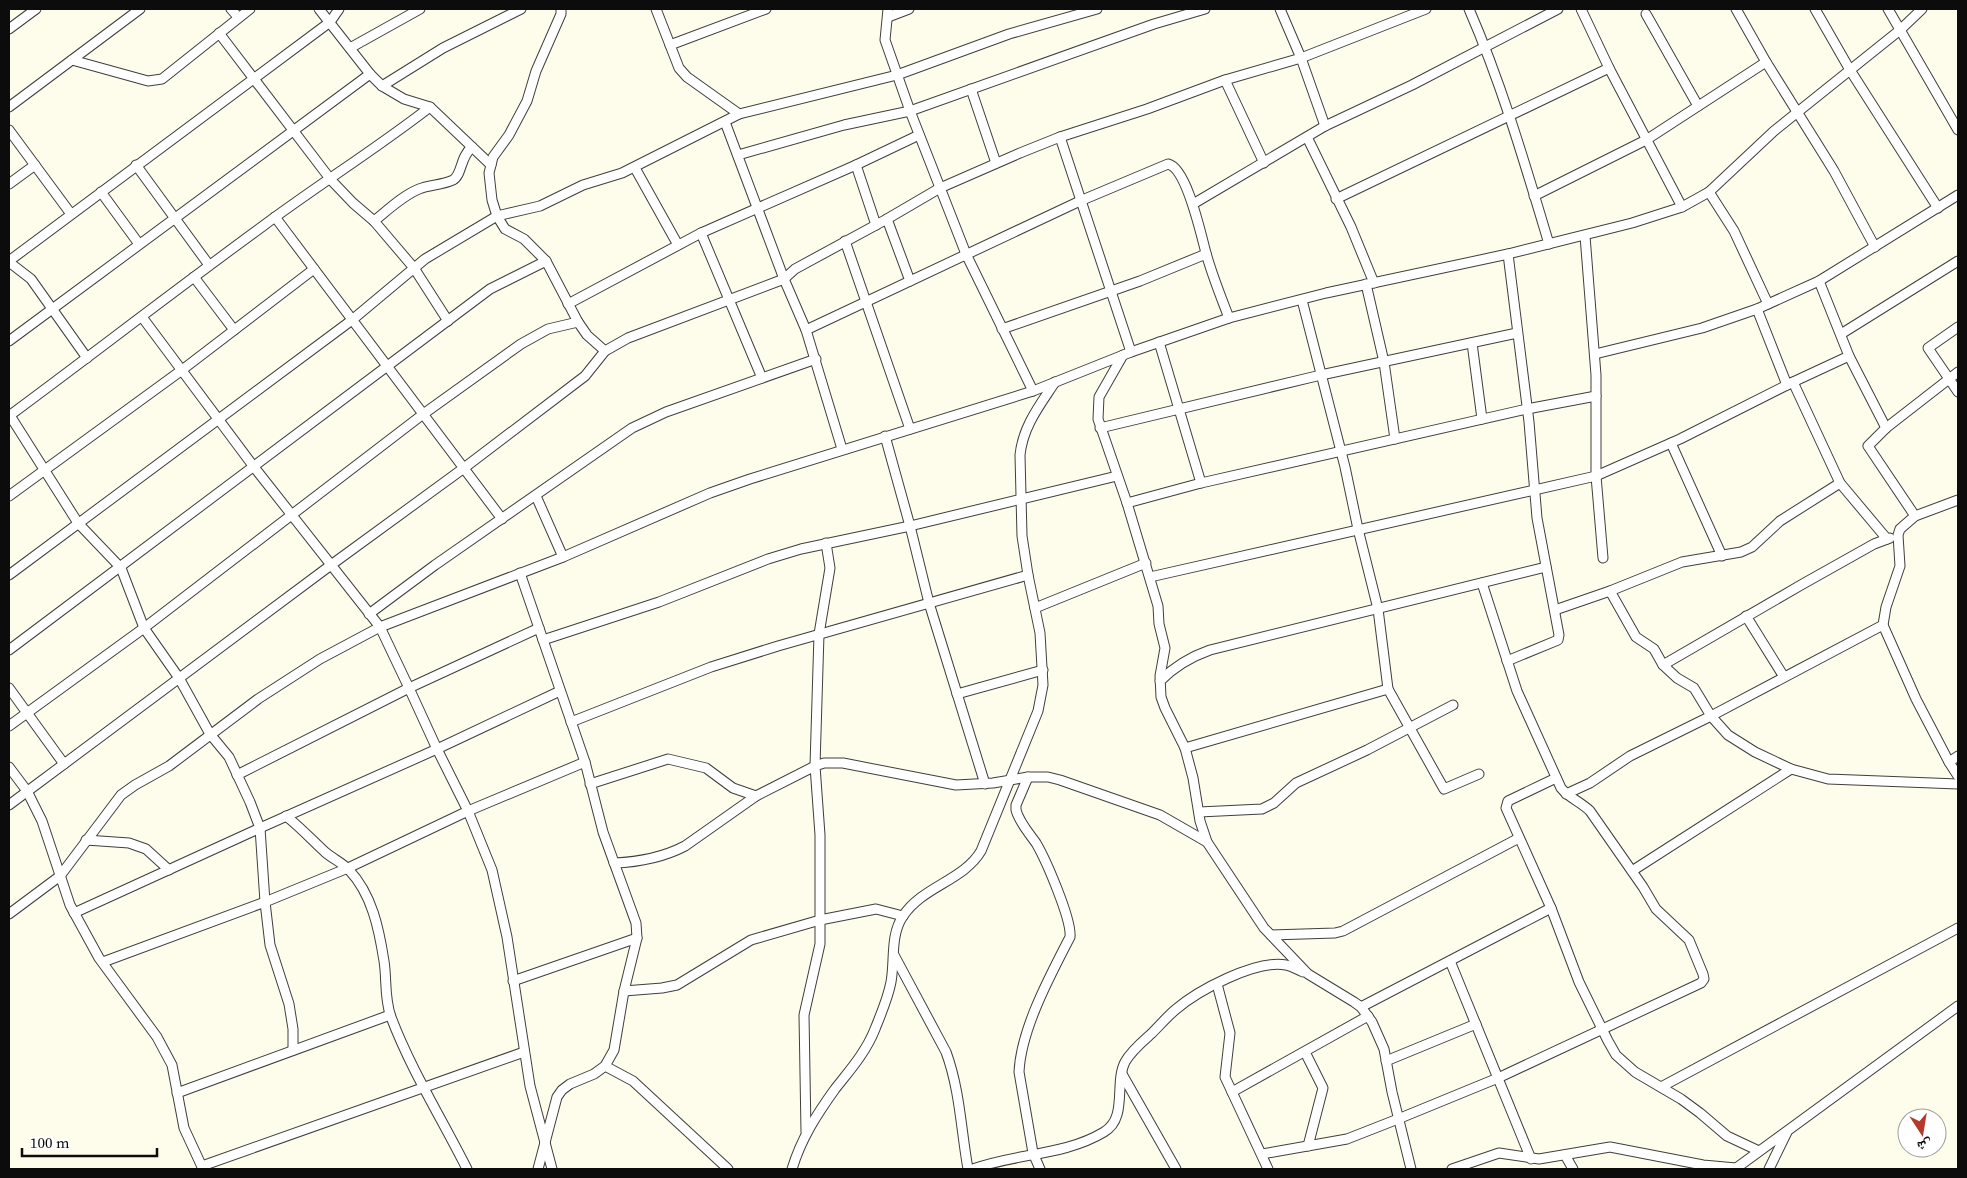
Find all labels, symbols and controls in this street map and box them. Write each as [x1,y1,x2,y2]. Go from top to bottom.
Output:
north arrow [1897,1108,1947,1158]
scale bar [22,1126,158,1158]
text: 100 m [30,1132,70,1153]
text: ش [1915,1134,1934,1157]

